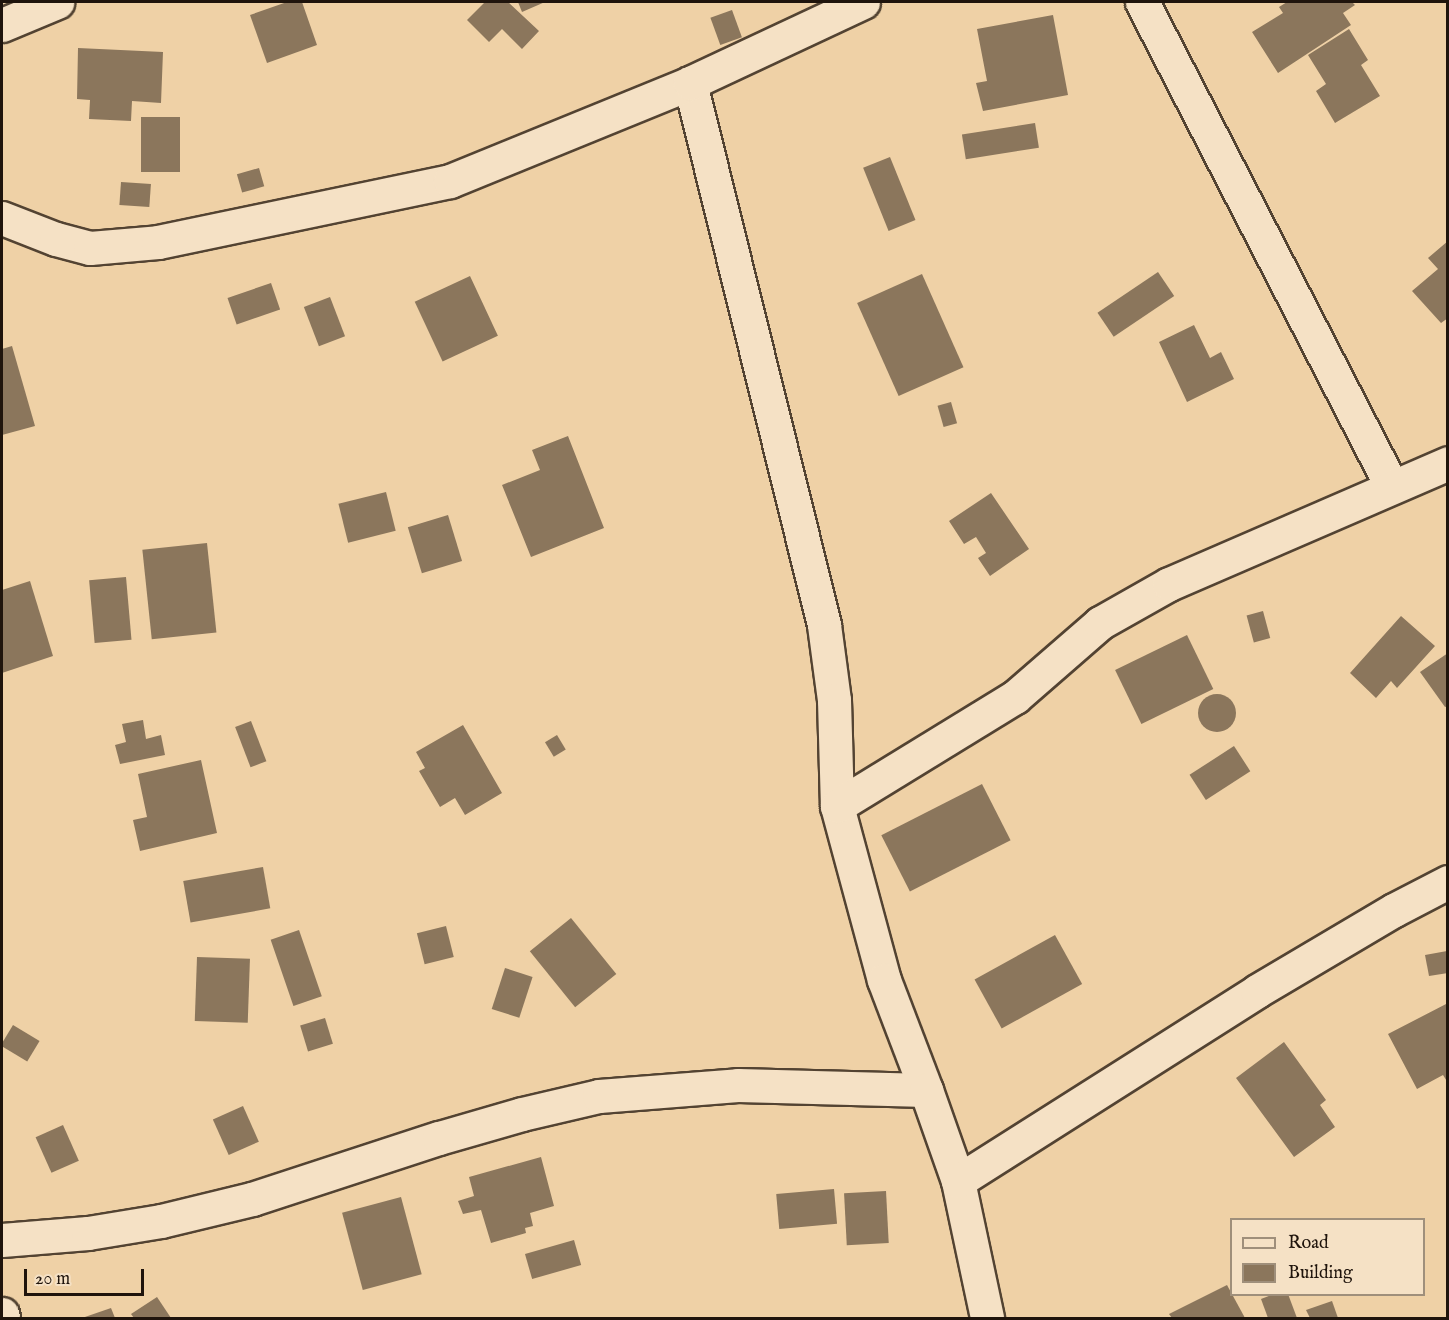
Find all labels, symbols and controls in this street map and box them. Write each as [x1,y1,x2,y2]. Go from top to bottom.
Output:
legend [1230,1218,1425,1296]
text: Road [1288,1232,1329,1255]
scale bar [27,1257,147,1295]
text: Building [1288,1262,1353,1285]
text: 20 m [35,1268,70,1291]

